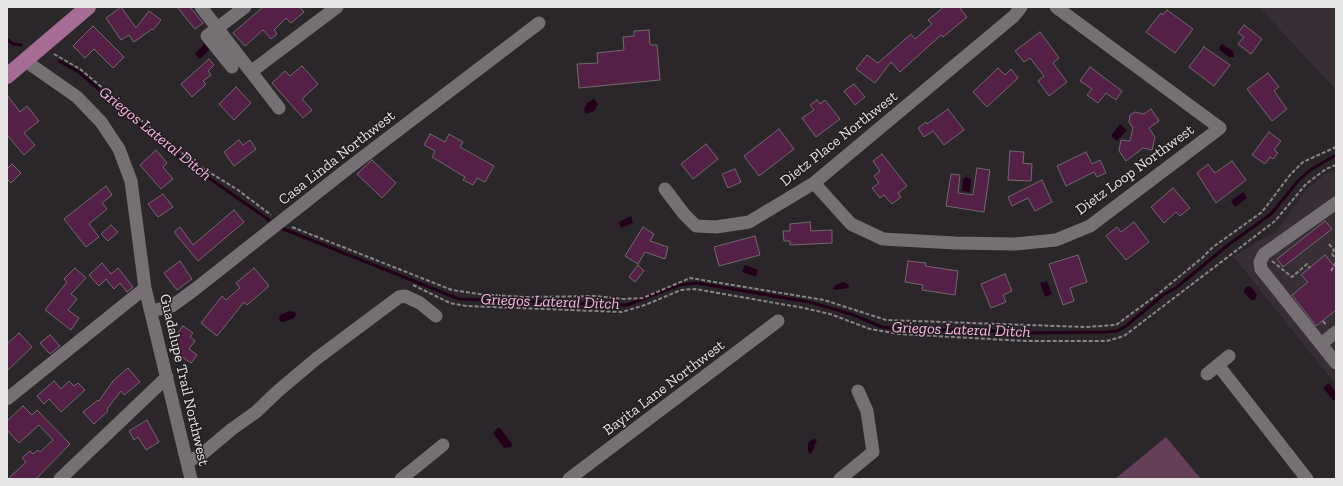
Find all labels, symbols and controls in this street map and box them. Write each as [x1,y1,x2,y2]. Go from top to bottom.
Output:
water label: Griegos Lateral Ditch [95,83,215,185]
street label: Dietz Place Northwest [777,88,901,190]
street label: Casa Linda Northwest [275,107,399,209]
street label: Dietz Loop Northwest [1072,121,1198,219]
water label: Griegos Lateral Ditch [480,290,620,314]
street label: Guadalupe Trail Northwest [155,292,213,468]
water label: Griegos Lateral Ditch [891,318,1031,342]
street label: Bayita Lane Northwest [600,336,728,440]

